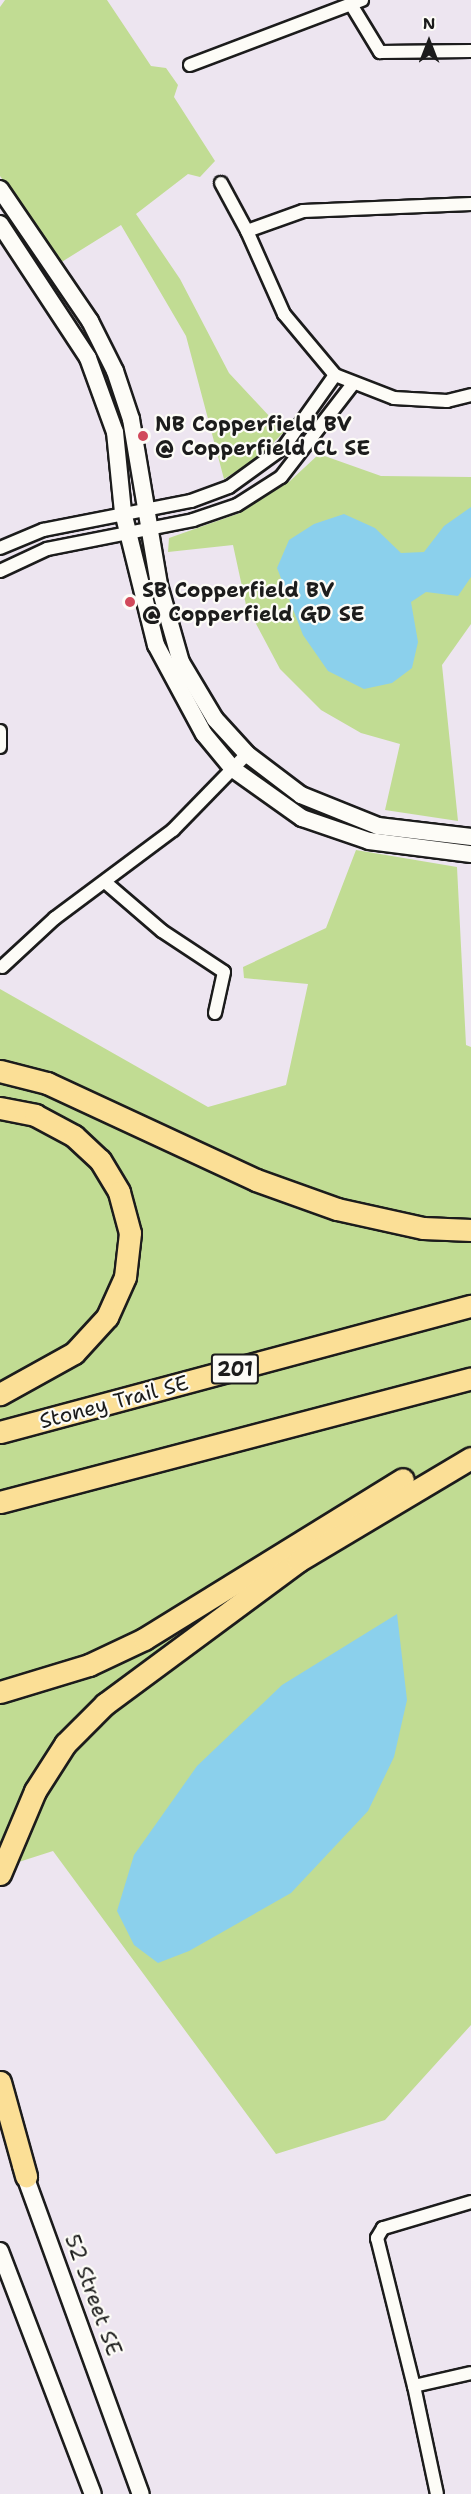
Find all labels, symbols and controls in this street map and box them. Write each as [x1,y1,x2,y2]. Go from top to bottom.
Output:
north arrow [399,12,459,72]
text: N [423,13,435,34]
place label: NB Copperfield BV @ Copperfield CL SE [155,411,370,461]
marker: NB Copperfield BV @ Copperfield CL SE [136,429,150,443]
place label: SB Copperfield BV @ Copperfield GD SE [142,577,365,627]
marker: SB Copperfield BV @ Copperfield GD SE [123,595,137,609]
road number: 201 [210,1352,260,1386]
street label: Stoney Trail SE [37,1370,191,1434]
street label: 52 Street SE [59,2231,127,2359]

